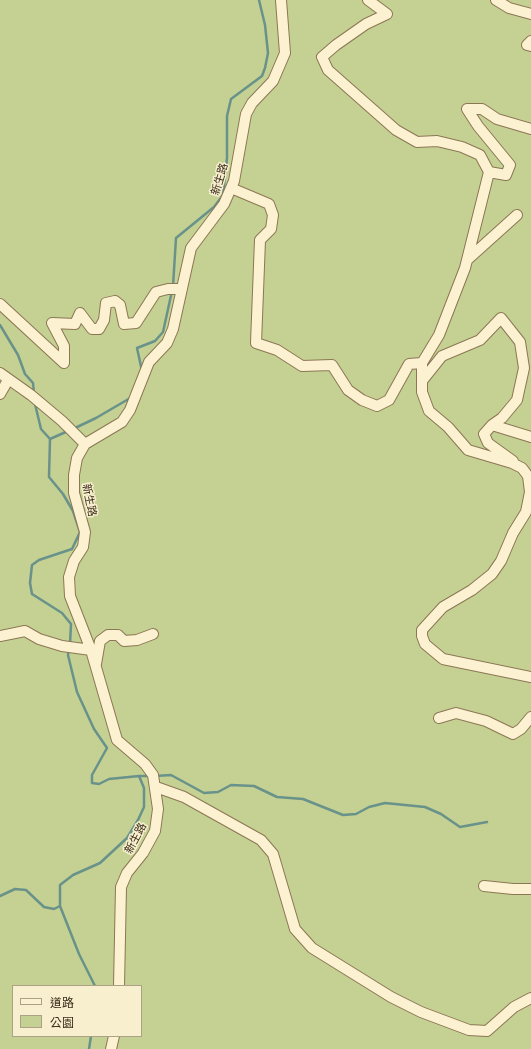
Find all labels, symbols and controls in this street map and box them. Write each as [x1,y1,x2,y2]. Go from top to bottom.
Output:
street label: 新生路 [208,161,230,197]
street label: 新生路 [80,483,100,517]
street label: 新生路 [121,820,149,856]
legend [12,985,142,1037]
text: 道路 [50,993,74,1010]
text: 公園 [50,1013,74,1030]

